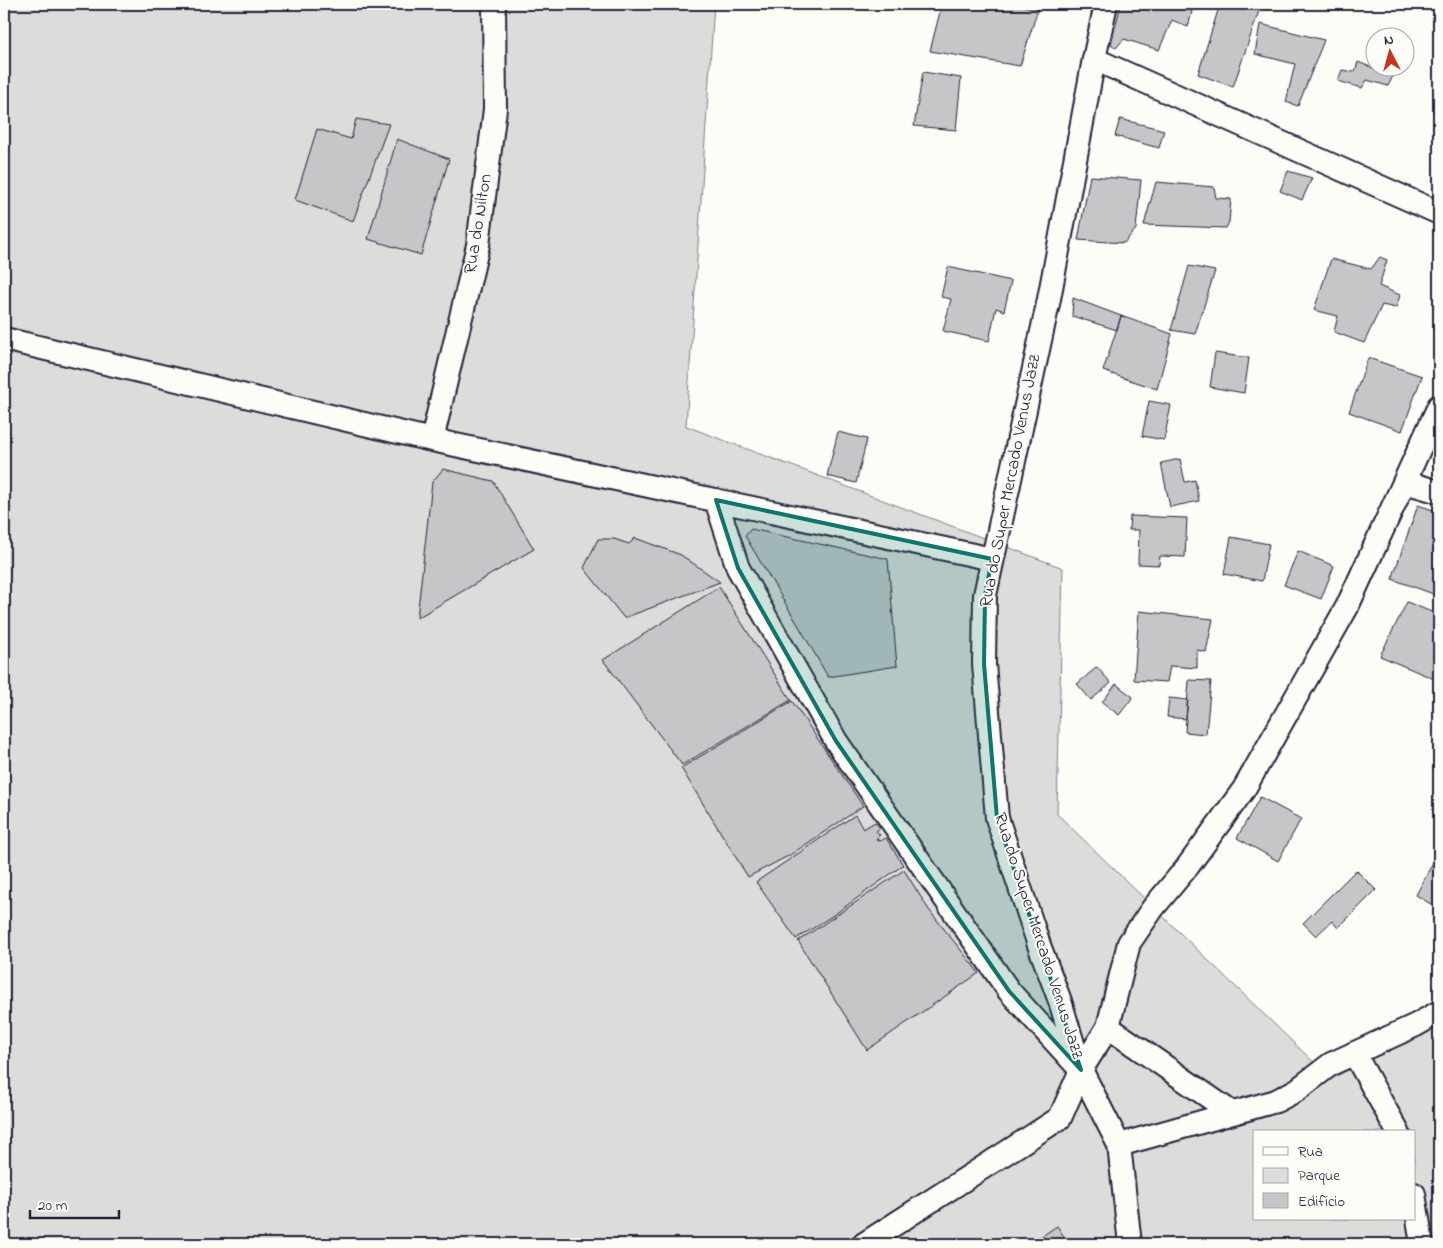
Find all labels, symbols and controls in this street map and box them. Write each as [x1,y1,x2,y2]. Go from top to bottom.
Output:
north arrow [1366,28,1416,78]
text: N [1383,30,1395,51]
street label: Rua do Nilton [458,172,500,276]
street label: Rua do Super Mercado Venus Jazz [974,352,1048,610]
street label: Rua do Super Mercado Venus Jazz [986,810,1090,1063]
legend [1253,1130,1416,1220]
text: Rua [1298,1141,1323,1163]
text: Parque [1298,1165,1340,1187]
scale bar [30,1188,119,1220]
text: Edifício [1298,1191,1345,1213]
text: 20 m [38,1195,68,1217]

